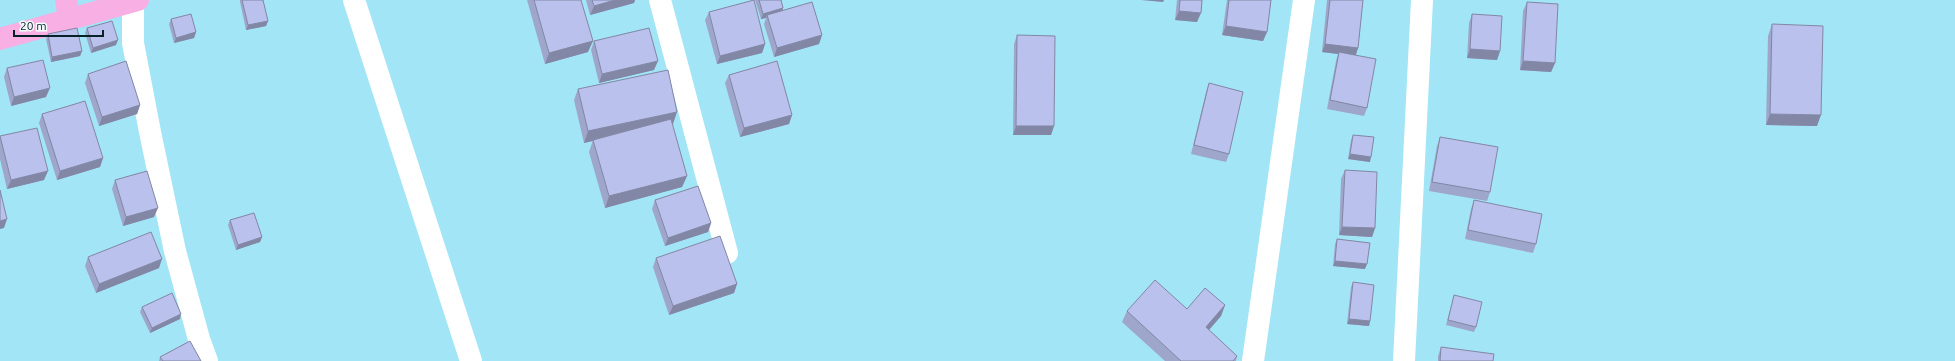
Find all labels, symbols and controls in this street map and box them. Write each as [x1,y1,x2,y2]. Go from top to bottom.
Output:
scale bar [14,12,103,38]
text: 20 m [20,19,47,32]

